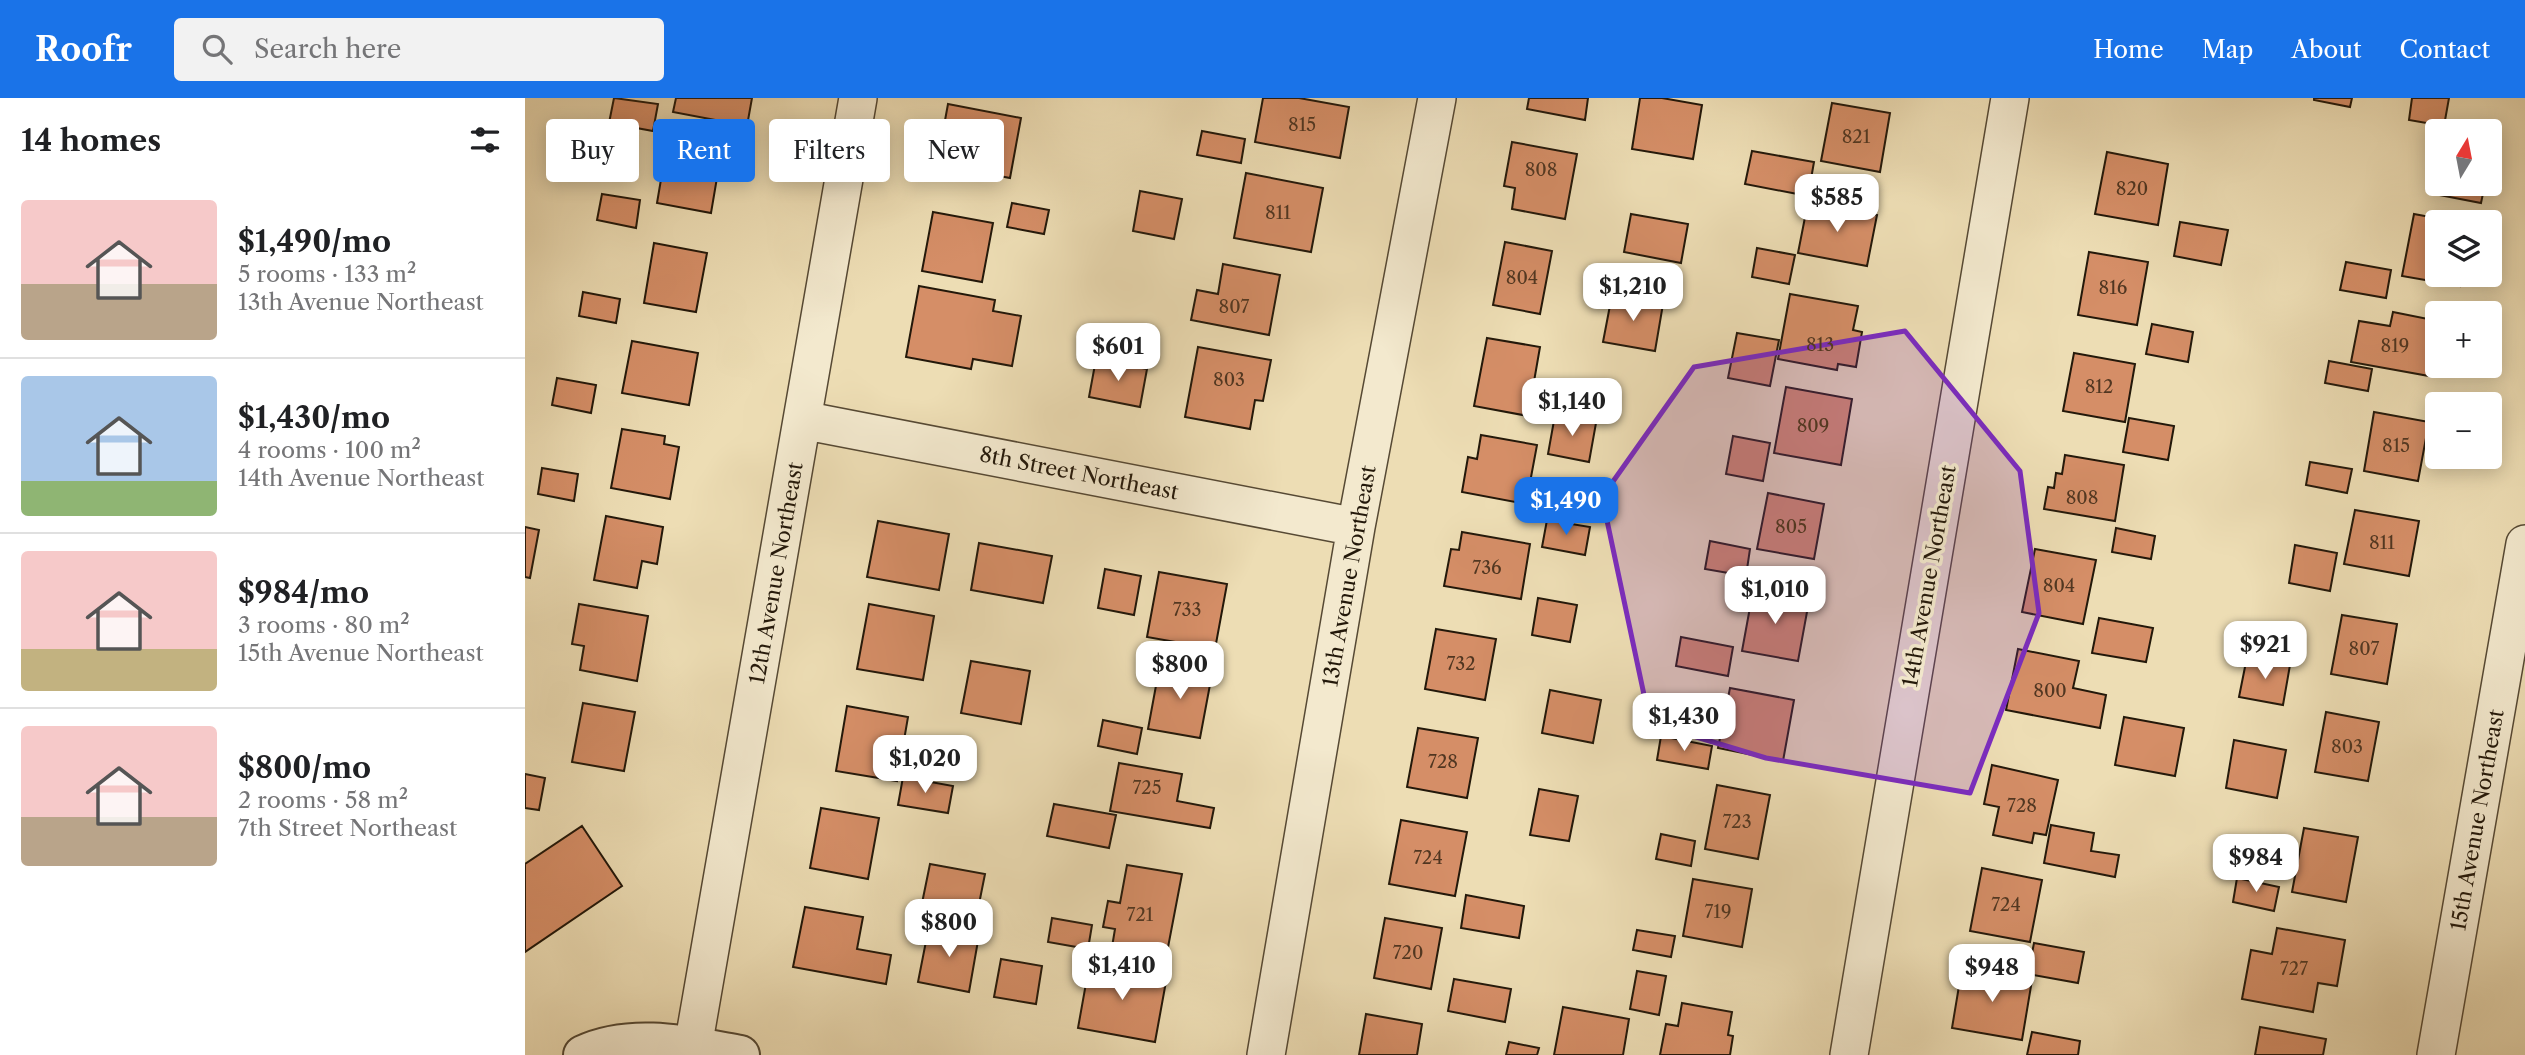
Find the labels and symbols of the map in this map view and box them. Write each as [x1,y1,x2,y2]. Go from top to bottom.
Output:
house number: 815 [1288,114,1316,136]
north arrow [2425,119,2503,196]
house number: 821 [1842,126,1871,148]
house number: 808 [1525,159,1557,181]
pin: $585 [1796,174,1878,234]
house number: 820 [2116,178,2148,200]
house number: 811 [1265,202,1291,224]
pin: $1,210 [1576,264,1690,323]
house number: 804 [1506,267,1538,289]
house number: 816 [2099,277,2127,299]
house number: 807 [1219,296,1250,318]
pin: $601 [1077,324,1159,383]
house number: 813 [1806,334,1834,356]
house number: 819 [2381,335,2409,357]
house number: 803 [1213,369,1245,391]
house number: 812 [2085,376,2113,398]
pin: $1,140 [1515,378,1629,438]
house number: 809 [1797,415,1829,437]
house number: 815 [2382,435,2410,457]
street label: 8th Street Northeast [977,441,1181,505]
street label: 12th Avenue Northeast [744,460,808,686]
street label: 13th Avenue Northeast [1317,463,1381,689]
street label: 14th Avenue Northeast [1897,463,1961,689]
pin: $1,490 [1509,478,1623,537]
house number: 808 [2066,487,2098,509]
house number: 805 [1775,516,1807,538]
house number: 811 [2369,532,2395,554]
house number: 736 [1472,557,1502,579]
pin: $1,010 [1718,566,1832,626]
house number: 804 [2043,575,2075,597]
house number: 733 [1173,599,1201,621]
pin: $921 [2224,622,2306,681]
house number: 807 [2349,638,2380,660]
pin: $800 [1139,642,1221,701]
house number: 732 [1446,653,1476,675]
house number: 800 [2033,680,2067,702]
pin: $1,430 [1627,694,1741,753]
street label: 15th Avenue Northeast [2445,707,2509,933]
pin: $1,020 [868,736,982,795]
house number: 803 [2331,736,2363,758]
house number: 728 [1428,751,1458,773]
house number: 725 [1133,777,1162,799]
house number: 728 [2007,795,2037,817]
house number: 723 [1722,811,1752,833]
pin: $984 [2215,834,2297,894]
house number: 724 [1413,847,1443,869]
house number: 724 [1991,894,2021,916]
pin: $800 [908,900,990,959]
house number: 719 [1705,901,1731,923]
house number: 721 [1127,904,1154,926]
pin: $1,410 [1065,942,1179,1002]
house number: 720 [1393,942,1423,964]
pin: $948 [1951,944,2033,1004]
house number: 727 [2280,958,2308,980]

